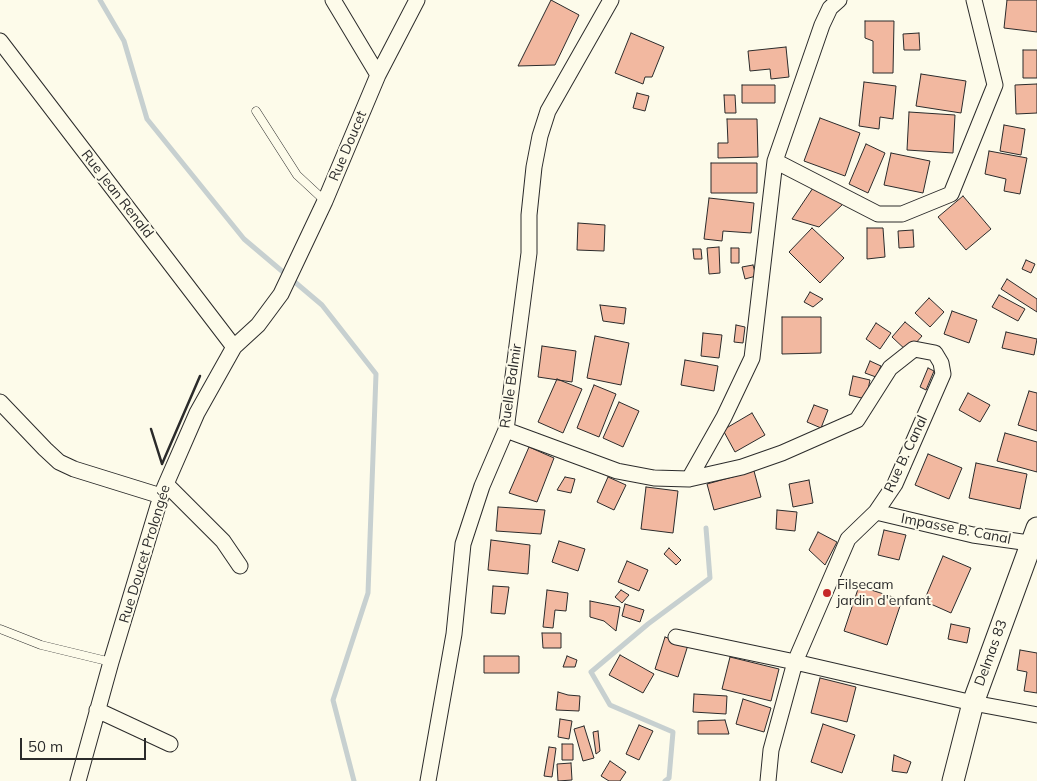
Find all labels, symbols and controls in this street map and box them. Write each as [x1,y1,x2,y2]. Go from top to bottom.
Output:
street label: Rue Doucet [326,108,370,184]
street label: Rue Jean Renald [77,147,157,241]
street label: Ruelle Balmir [497,343,525,429]
street label: Rue B. Canal [881,413,931,495]
street label: Rue Doucet Prolongée [116,483,174,625]
street label: Impasse B. Canal [900,510,1012,548]
place label: Filsecam jardin d'enfant [837,577,931,610]
marker: Filsecam jardin d'enfant [821,587,833,599]
street label: Delmas 83 [971,617,1011,689]
scale bar [22,728,149,760]
text: 50 m [28,737,63,756]

